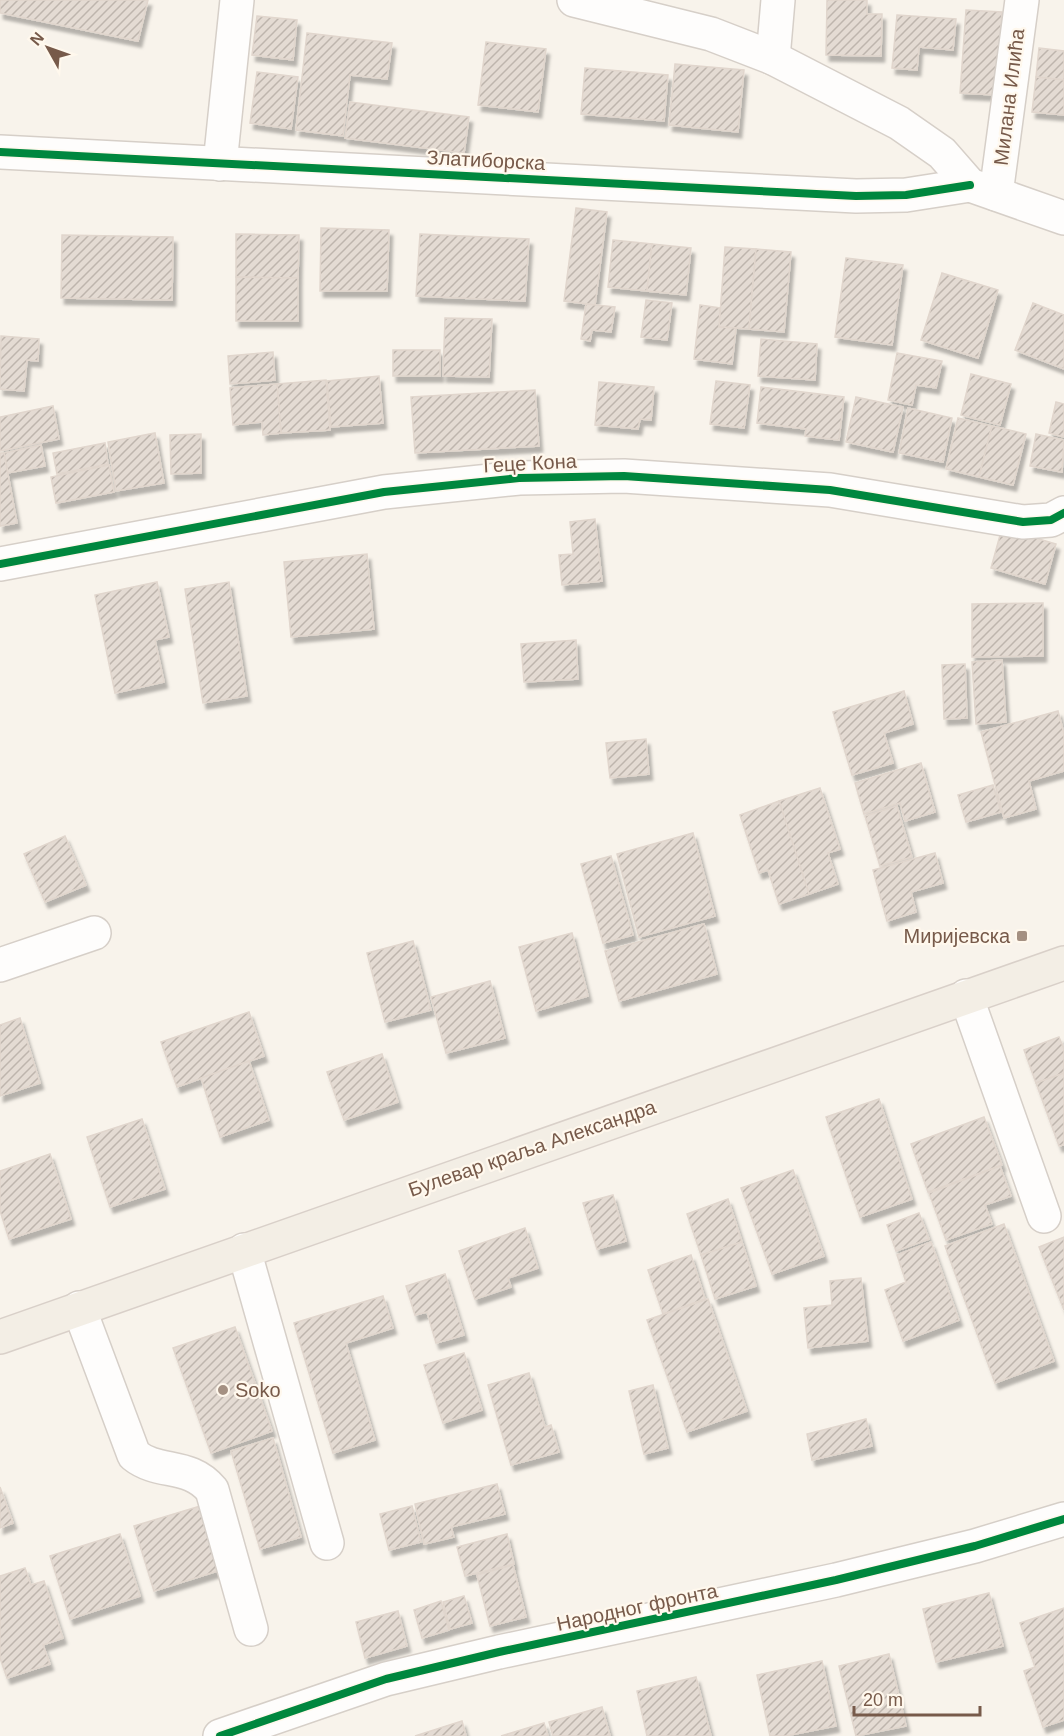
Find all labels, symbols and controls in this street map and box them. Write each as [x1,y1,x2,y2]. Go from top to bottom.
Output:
north arrow [18,18,78,78]
street label: Милана Илића [990,26,1028,167]
text: N [27,29,47,49]
street label: Златиборска [426,146,547,174]
street label: Геце Кона [483,450,578,476]
place label: Миријевска [904,925,1011,947]
marker: Миријевска [1015,929,1029,943]
street label: Булевар краља Александра [405,1095,659,1201]
place label: Soko [235,1379,281,1401]
marker: Soko [216,1383,230,1397]
street label: Народног фронта [555,1579,720,1635]
scale bar [854,1679,980,1717]
text: 20 m [863,1690,903,1710]

